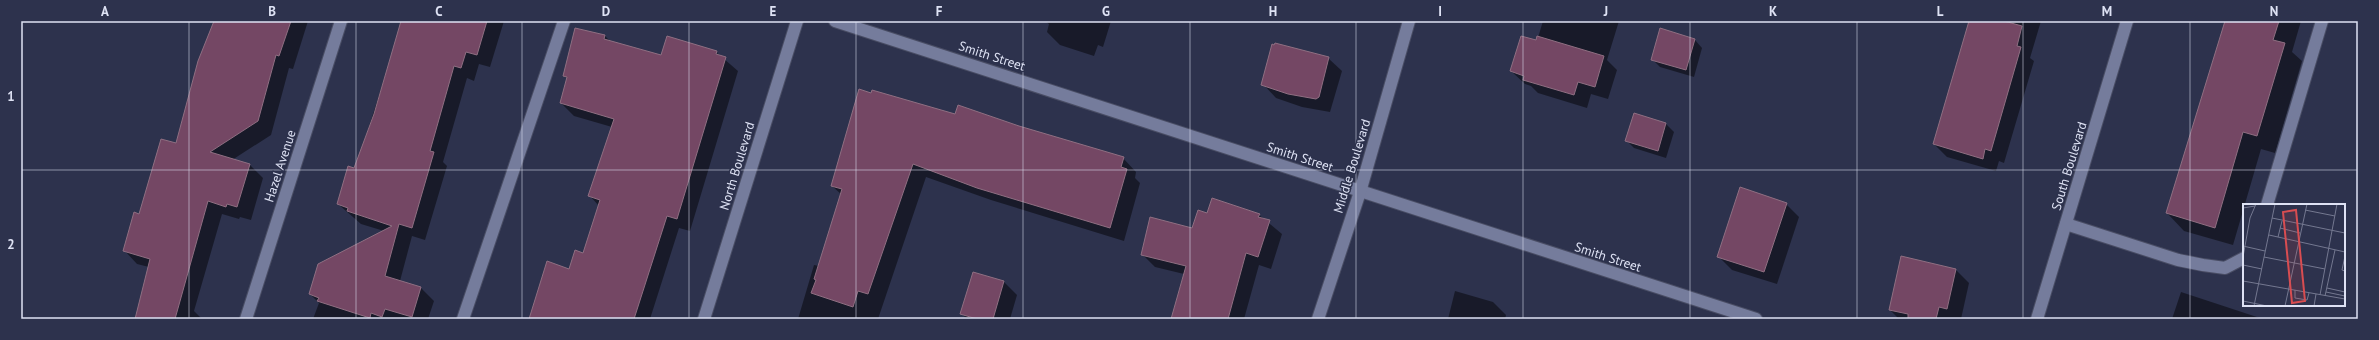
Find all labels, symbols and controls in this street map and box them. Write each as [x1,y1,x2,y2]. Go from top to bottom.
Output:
text: A [101,3,109,20]
text: B [268,3,276,20]
text: C [435,3,443,20]
text: D [602,3,610,20]
text: E [770,3,777,20]
text: F [936,3,943,20]
text: G [1102,3,1110,20]
text: H [1269,3,1277,20]
text: I [1438,3,1442,20]
text: J [1603,3,1608,20]
text: K [1769,3,1777,20]
text: L [1937,3,1944,20]
text: M [2102,3,2112,20]
text: N [2270,3,2278,20]
street label: Smith Street [956,37,1028,75]
text: 1 [7,88,15,105]
street label: Middle Boulevard [1330,117,1374,215]
street label: North Boulevard [716,120,758,212]
street label: South Boulevard [2047,120,2091,212]
street label: Hazel Avenue [260,128,300,204]
street label: Smith Street [1264,138,1336,176]
inset map [2243,204,2345,306]
text: 2 [7,236,15,253]
street label: Smith Street [1572,238,1644,276]

